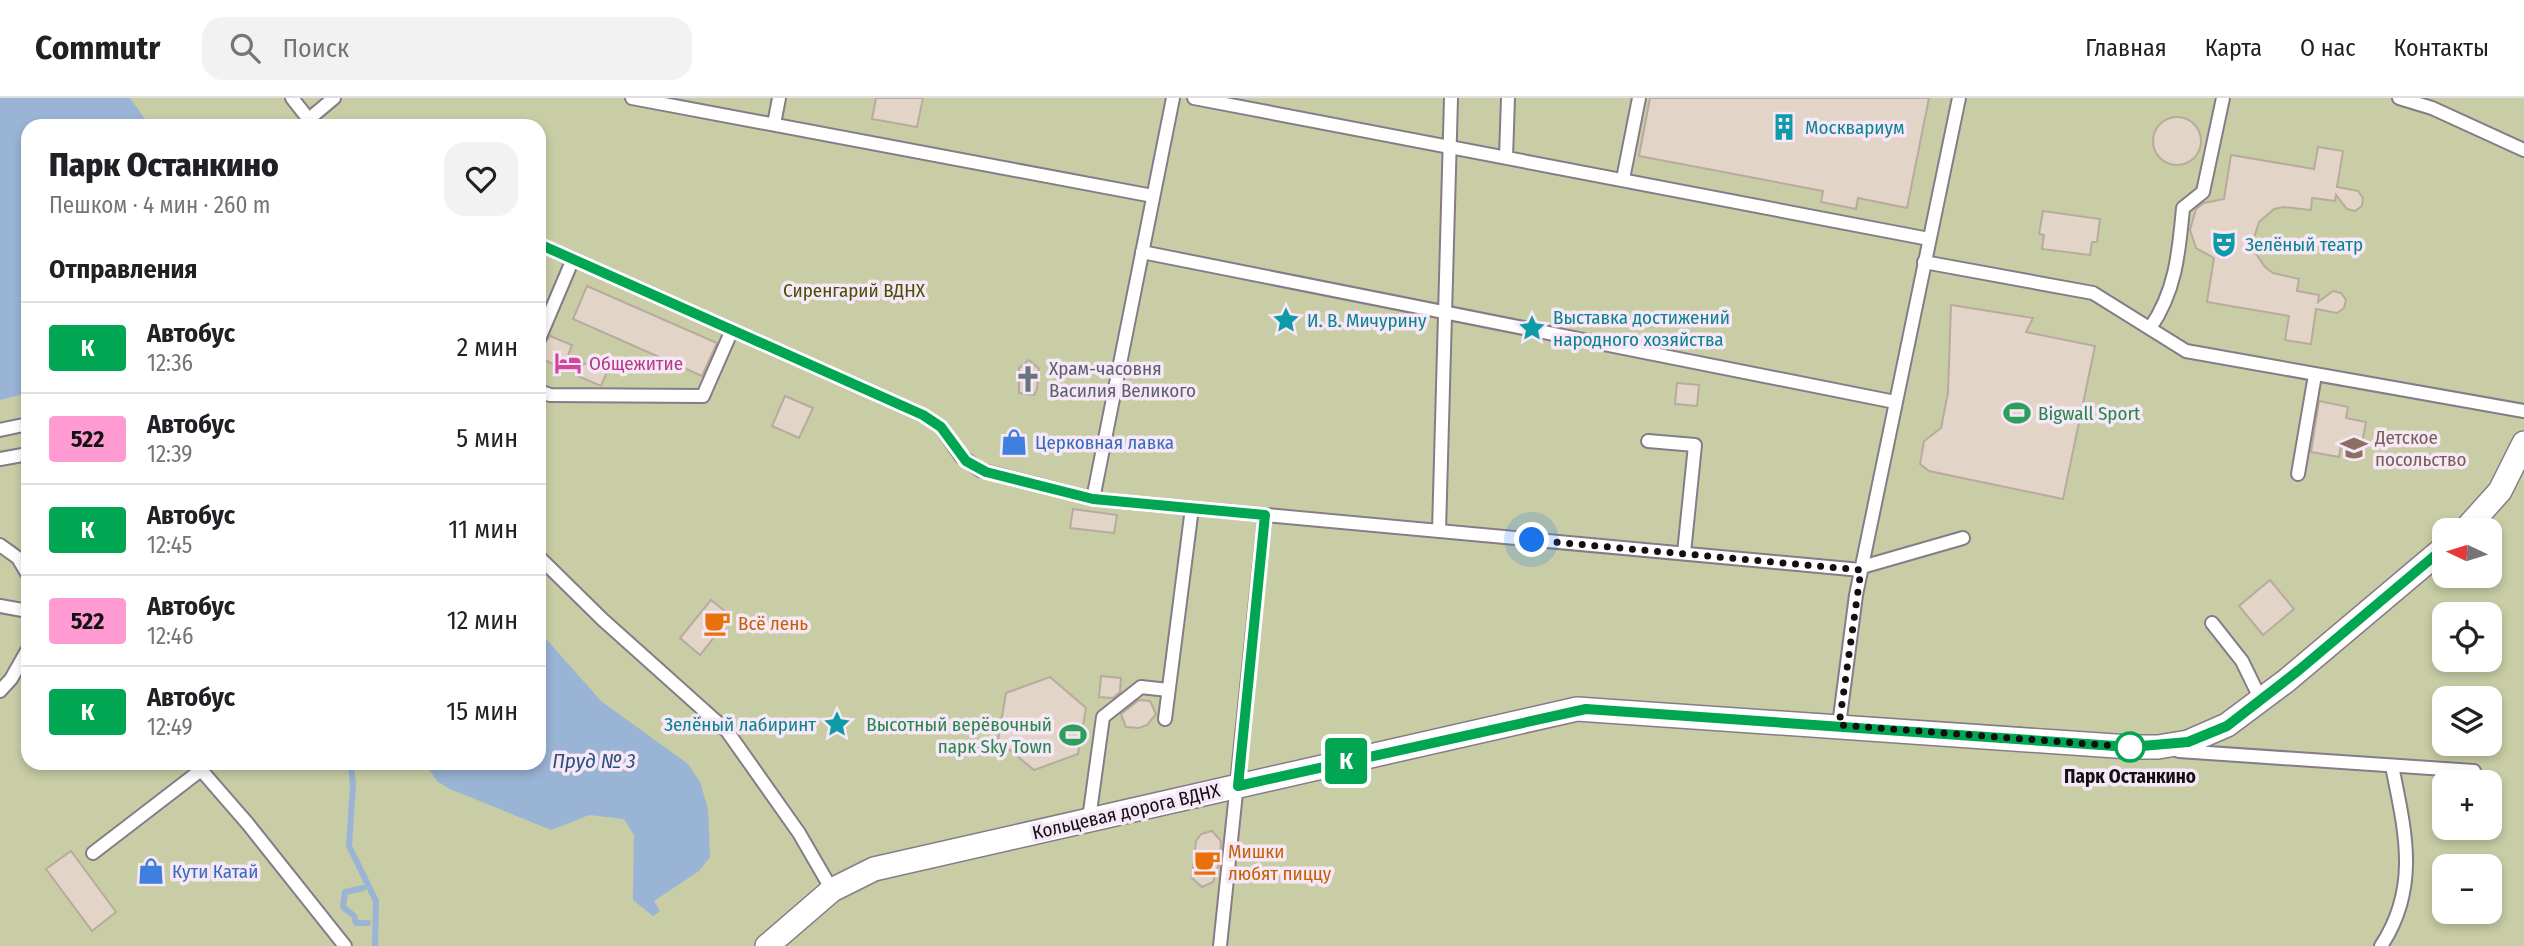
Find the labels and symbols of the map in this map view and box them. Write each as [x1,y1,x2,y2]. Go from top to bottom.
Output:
building icon: Москвариум [1769,112,1799,142]
place label: Москвариум [1805,116,1904,139]
theatre icon: Зелёный театр [2209,229,2239,259]
place label: Зелёный театр [2245,233,2363,256]
park label: Сиренгарий ВДНХ [783,279,926,302]
place icon: И. В. Мичурину [1271,305,1301,335]
place label: Выставка достижений народного хозяйства [1553,306,1730,351]
place label: И. В. Мичурину [1307,309,1427,332]
place icon: Выставка достижений народного хозяйства [1517,313,1547,343]
hotel icon: Общежитие [553,348,583,378]
place label: Общежитие [589,352,683,375]
place label: Храм-часовня Василия Великого [1049,357,1196,402]
church icon: Храм-часовня Василия Великого [1013,364,1043,394]
sports icon: Bigwall Sport [2002,398,2032,428]
place label: Bigwall Sport [2038,402,2141,425]
place label: Детское посольство [2374,426,2467,471]
shop icon: Церковная лавка [999,427,1029,457]
place label: Церковная лавка [1035,431,1174,454]
school or university icon: Детское посольство [2339,433,2369,463]
north arrow [2432,518,2502,588]
your location [1514,522,1549,557]
cafe icon: Всё лень [702,608,732,638]
place label: Всё лень [738,612,808,635]
place icon: Зелёный лабиринт [822,709,852,739]
place label: Зелёный лабиринт [664,713,816,736]
place label: Высотный верёвочный парк Sky Town [866,713,1052,758]
sports icon: Высотный верёвочный парк Sky Town [1058,720,1088,750]
marker: Парк Останкино [2115,732,2145,762]
line badge: К [1323,738,1369,784]
water label: Пруд № 3 [552,748,636,774]
place label: Парк Останкино [2064,765,2196,788]
street label: Кольцевая дорога ВДНХ [1030,779,1223,844]
place label: Мишки любят пиццу [1228,840,1332,885]
cafe icon: Мишки любят пиццу [1192,847,1222,877]
shop icon: Кути Катай [136,856,166,886]
place label: Кути Катай [172,860,258,883]

